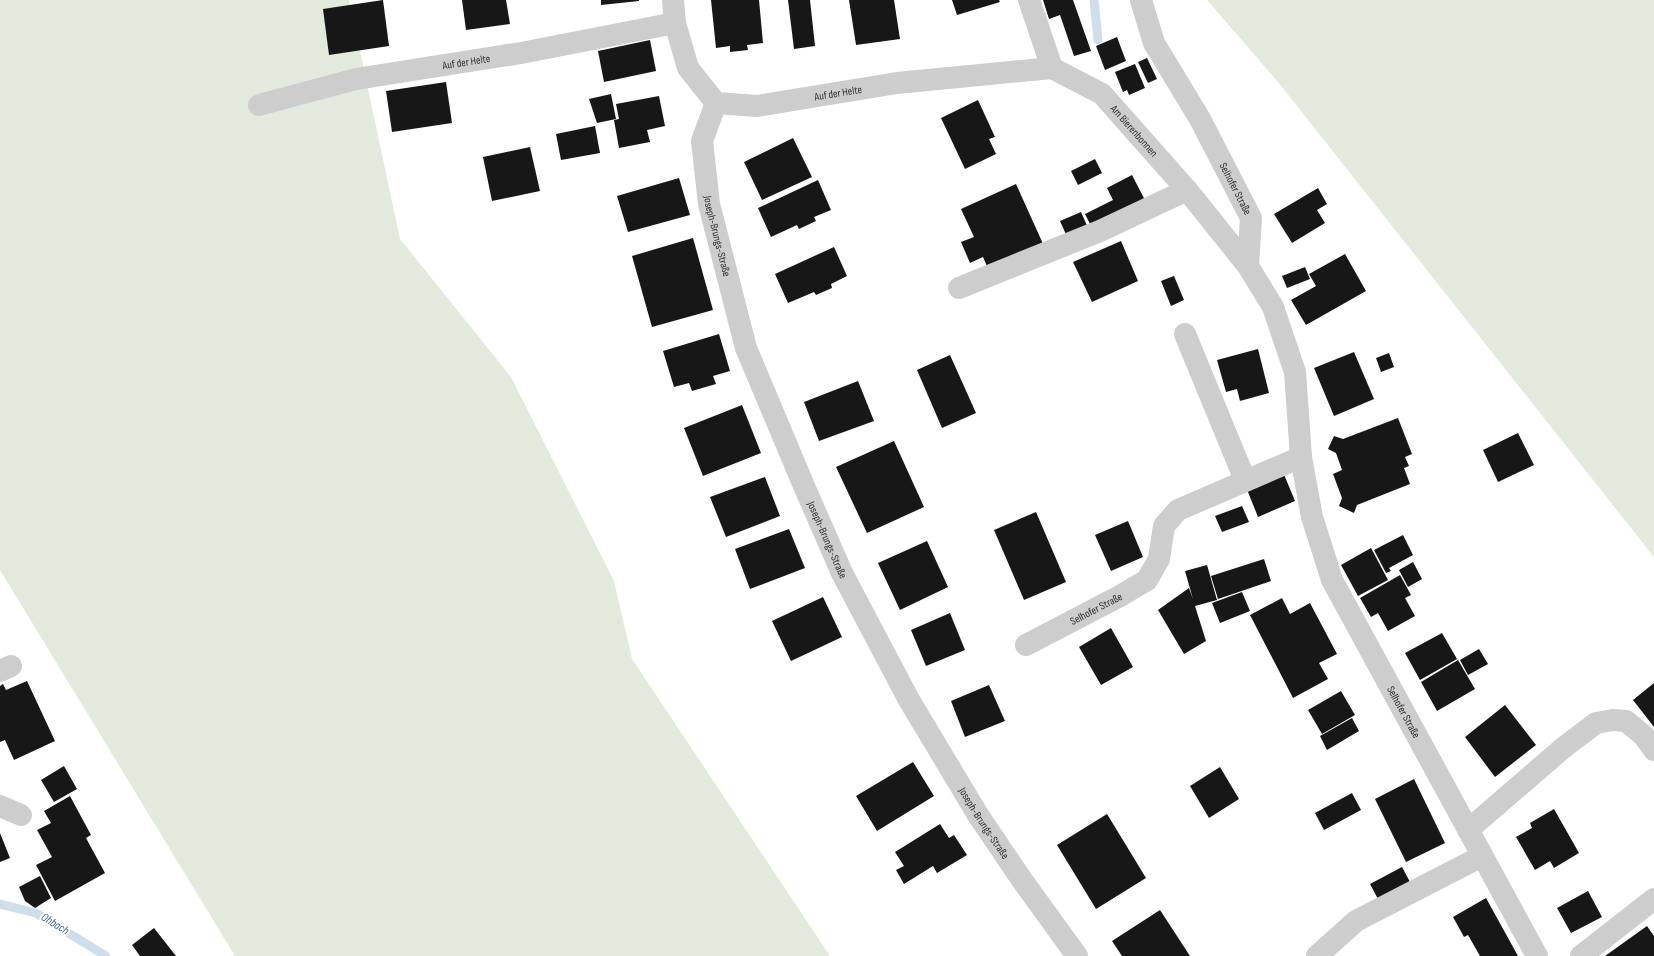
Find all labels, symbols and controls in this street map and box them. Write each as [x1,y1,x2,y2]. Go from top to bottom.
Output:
street label: Auf der Helte [441,51,491,72]
street label: Auf der Helte [812,82,863,103]
street label: Am Bierenbonnen [1107,101,1161,159]
street label: Selhofer Straße [1217,160,1255,217]
street label: Joseph-Brungs-Straße [702,194,734,278]
street label: Joseph-Brungs-Straße [805,498,850,581]
street label: Selhofer Straße [1068,590,1124,627]
street label: Selhofer Straße [1385,684,1423,740]
street label: Joseph-Brungs-Straße [956,784,1012,861]
water label: Ohbach [38,910,72,938]

